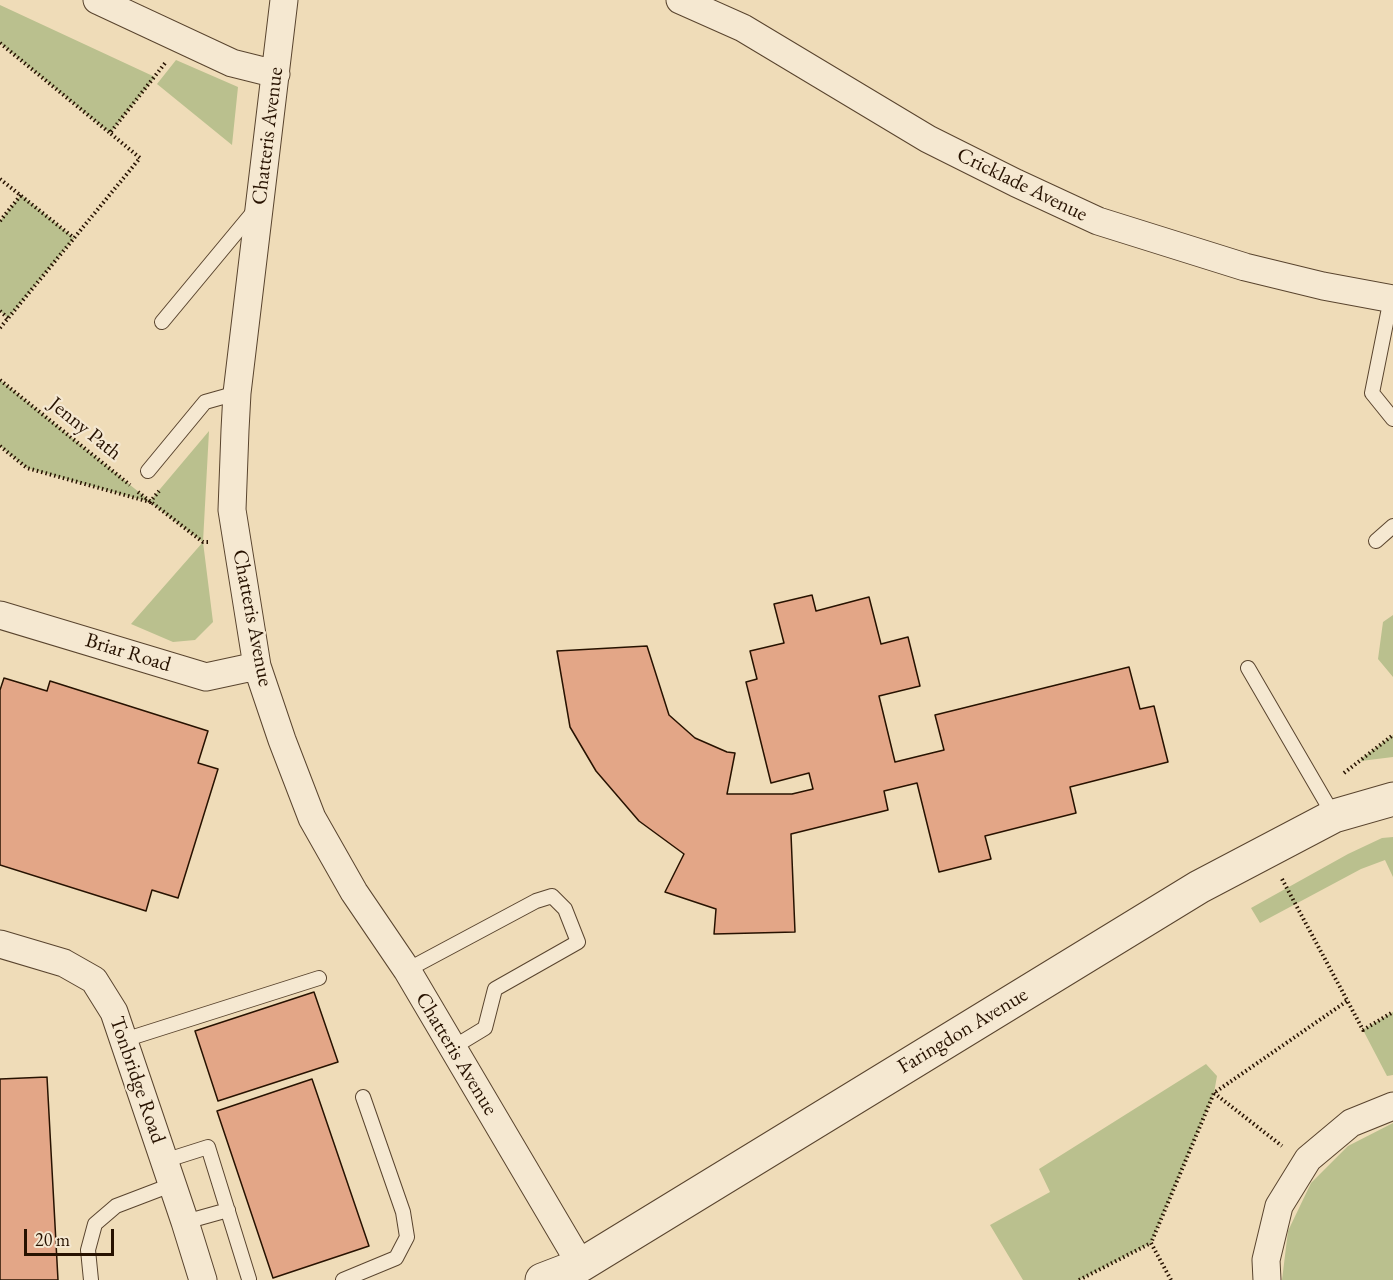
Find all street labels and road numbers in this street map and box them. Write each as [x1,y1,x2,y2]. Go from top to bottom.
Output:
street label: Chatteris Avenue [247,66,289,206]
street label: Cricklade Avenue [953,143,1091,227]
street label: Jenny Path [44,392,126,466]
street label: Chatteris Avenue [226,547,278,689]
street label: Briar Road [82,628,174,678]
street label: Faringdon Avenue [893,982,1033,1080]
street label: Chatteris Avenue [409,988,503,1120]
street label: Tonbridge Road [104,1013,170,1147]

